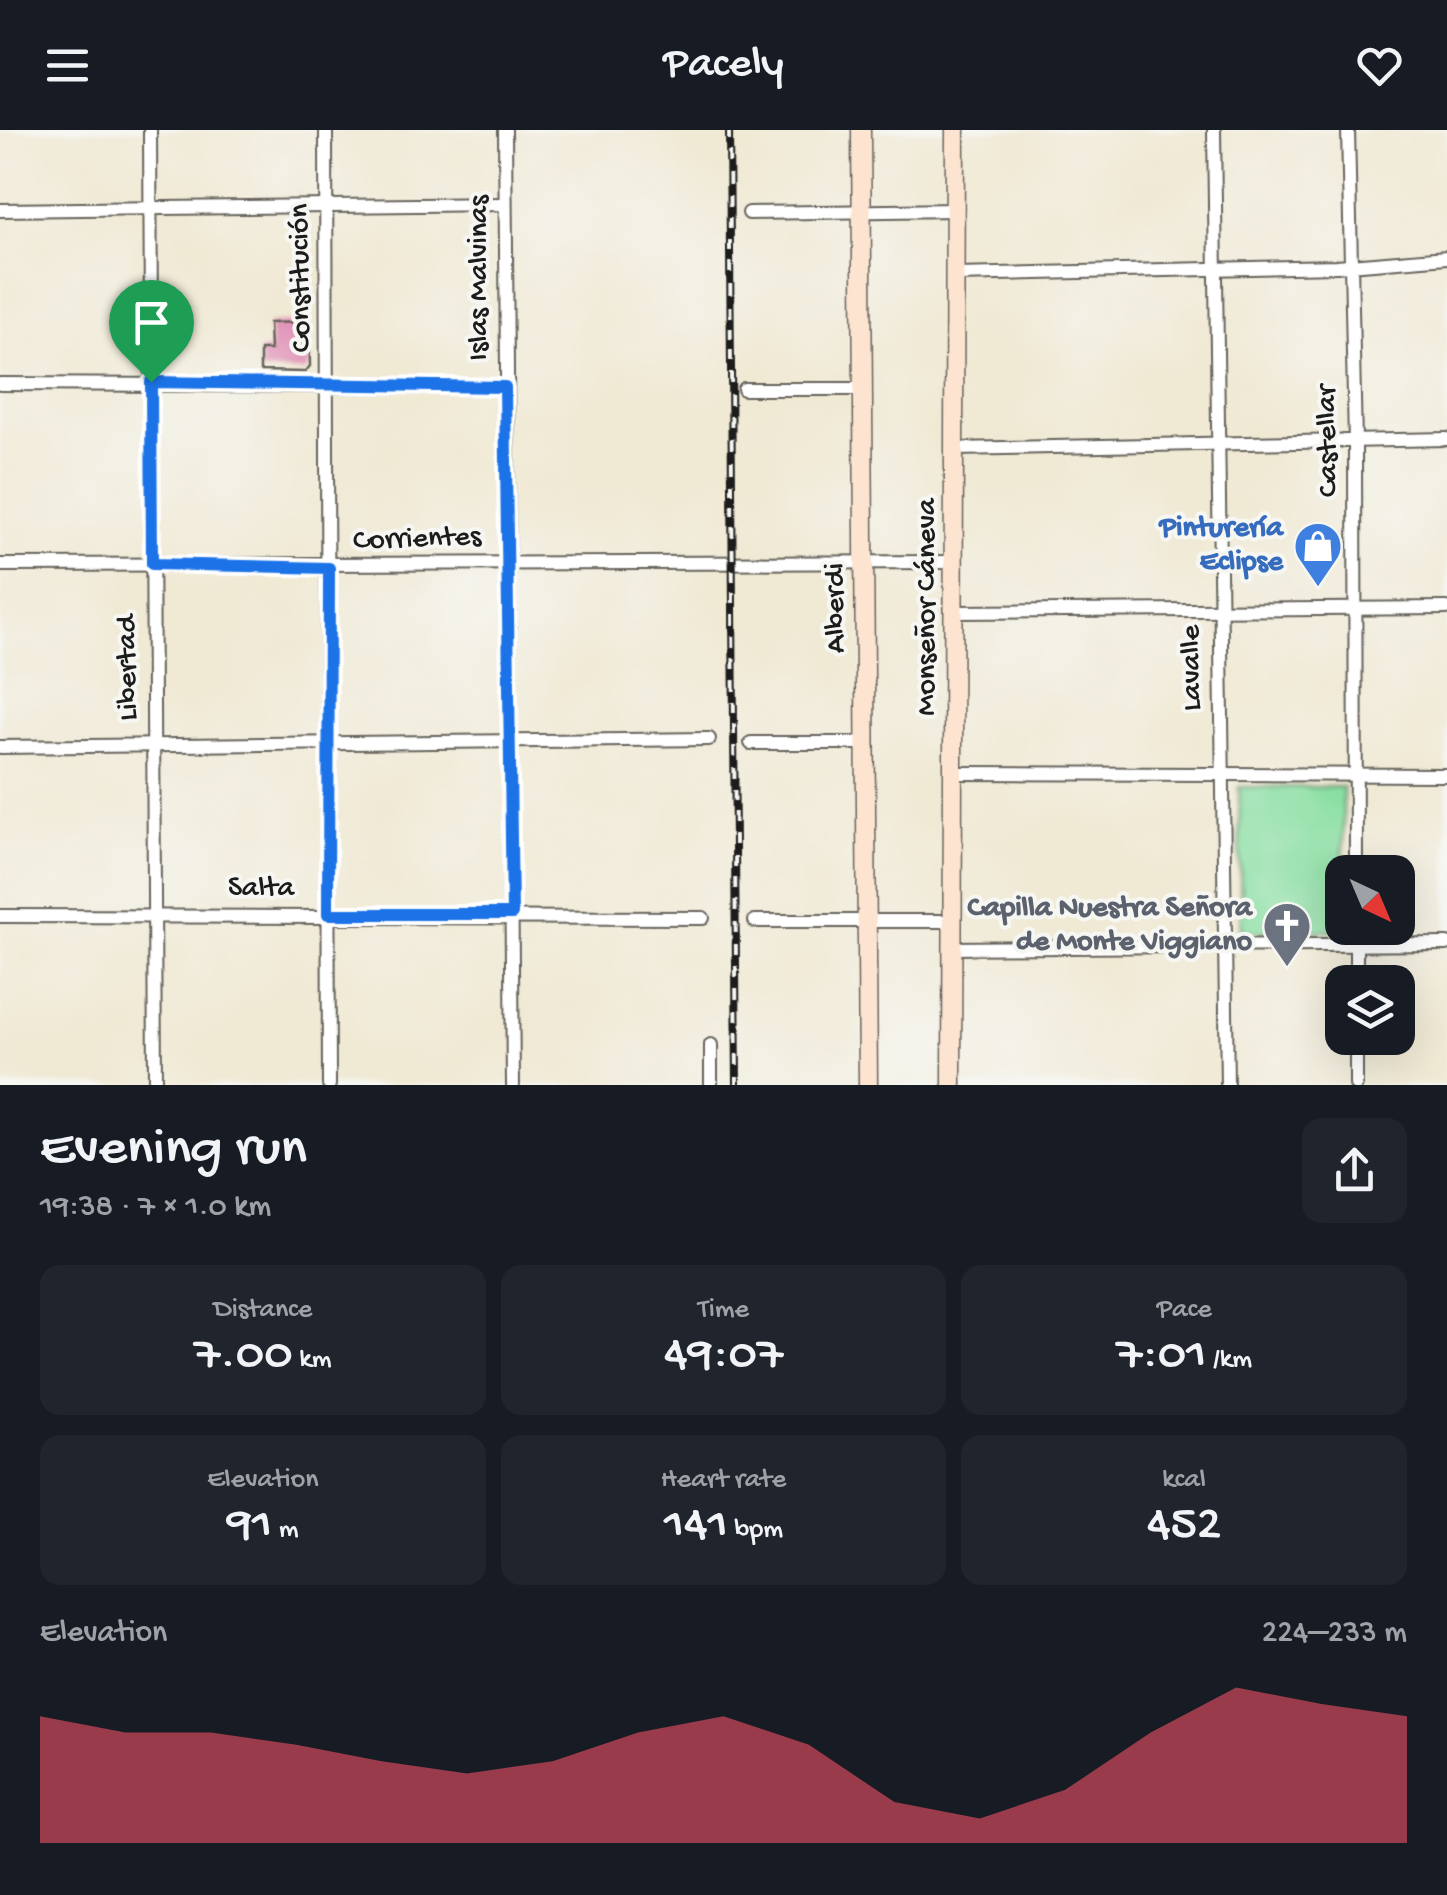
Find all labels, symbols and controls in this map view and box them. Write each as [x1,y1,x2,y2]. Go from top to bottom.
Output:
icon: menu [40,38,95,93]
icon: heart [1352,38,1407,93]
text: Pacely [663,39,784,92]
street label: Islas Malvinas [463,194,498,361]
street label: Constitución [283,203,321,353]
pin [109,280,194,383]
icon: arrive [124,295,179,350]
street label: Castellar [1310,382,1347,497]
street label: Monseñor Cáneva [911,497,946,716]
place label: Pinturería Eclipse [1157,512,1285,581]
street label: Corrientes [352,520,483,560]
shop icon: Pinturería Eclipse [1292,520,1344,588]
street label: Alberdi [819,563,855,653]
street label: Libertad [111,612,147,721]
street label: Lavalle [1175,624,1211,711]
north arrow [1325,855,1415,945]
map controls [1325,855,1415,1055]
street label: Salta [228,872,295,907]
place label: Capilla Nuestra Señora de Monte Viggiano [968,892,1253,961]
church icon: Capilla Nuestra Señora de Monte Viggiano [1261,900,1313,968]
button: layers [1325,965,1415,1055]
button: share [1302,1118,1407,1223]
text: Evening run [40,1119,307,1183]
text: 19:38 · 7 × 1.0 km [40,1189,271,1227]
text: Distance [213,1294,312,1327]
text: Time [698,1294,749,1327]
text: Pace [1157,1294,1212,1327]
text: 7.00 [194,1327,293,1386]
text: 49:07 [664,1327,783,1386]
text: 7:01 [1116,1327,1206,1386]
text: km [293,1344,332,1377]
text: /km [1206,1344,1252,1377]
text: Elevation [207,1464,318,1497]
text: Heart rate [661,1464,786,1497]
text: kcal [1162,1464,1206,1497]
text: 91 [227,1497,272,1556]
text: 141 [664,1497,728,1556]
text: 452 [1147,1497,1221,1556]
text: m [272,1514,299,1547]
text: bpm [728,1514,783,1547]
text: Elevation [40,1615,167,1653]
text: 224–233 m [1262,1615,1407,1653]

